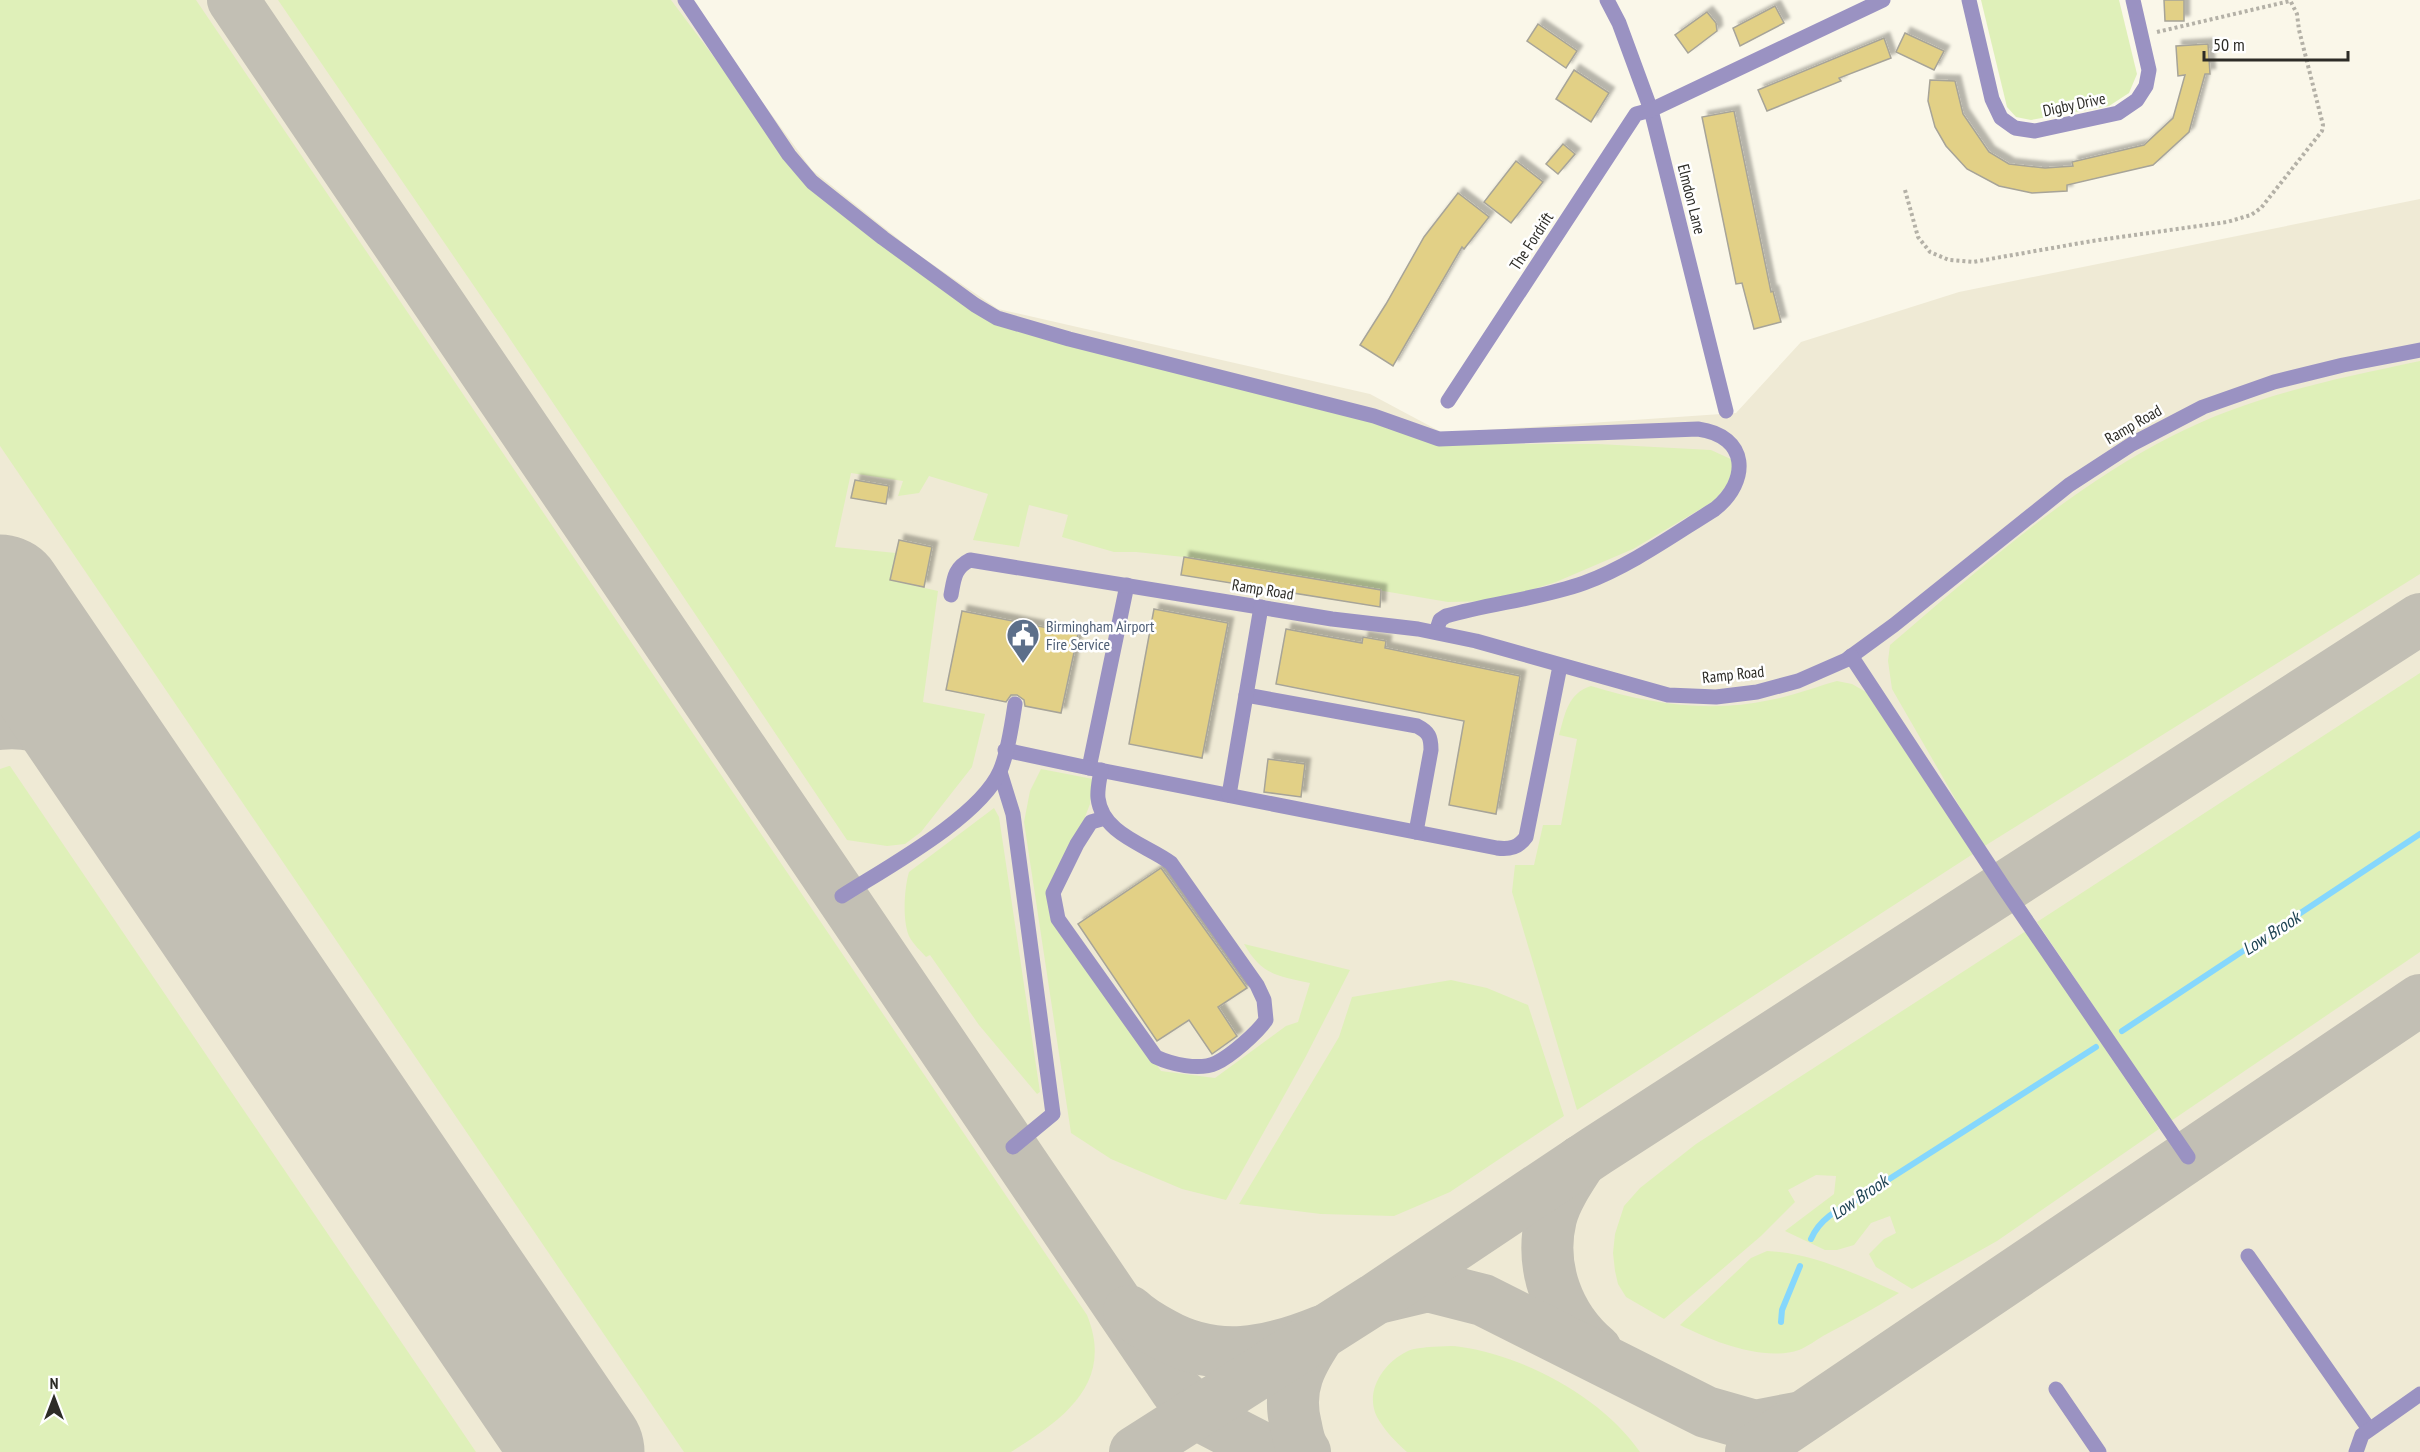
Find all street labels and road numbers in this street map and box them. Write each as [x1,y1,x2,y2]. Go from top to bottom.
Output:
street label: Digby Drive [2041,88,2107,120]
street label: Elmdon Lane [1674,162,1710,236]
street label: The Fordrift [1505,208,1557,274]
street label: Ramp Road [2101,400,2165,448]
street label: Ramp Road [1231,574,1295,604]
street label: Ramp Road [1701,661,1765,687]

